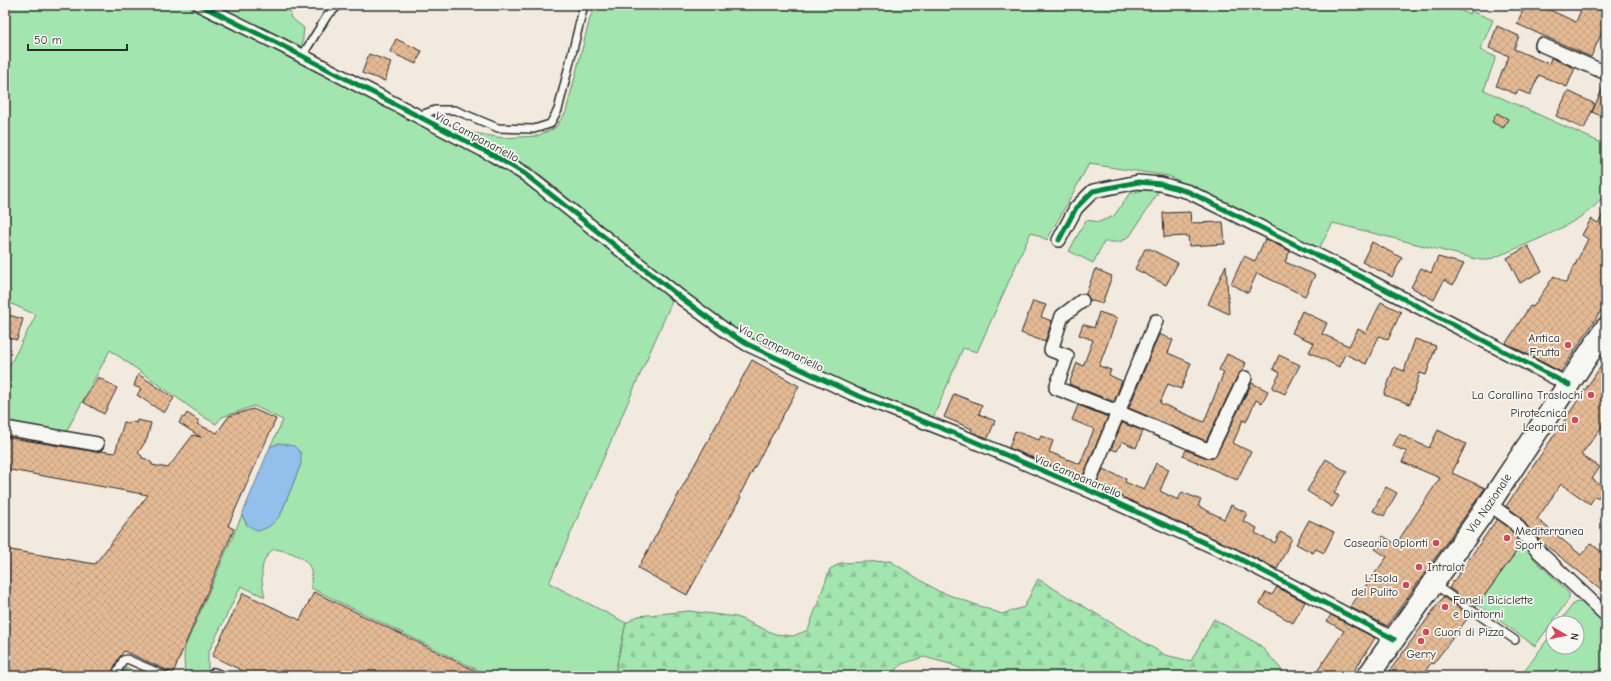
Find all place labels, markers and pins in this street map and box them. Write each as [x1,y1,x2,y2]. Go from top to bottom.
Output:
place label: Antica Frutta [1528,331,1560,359]
marker: Antica Frutta [1563,340,1573,350]
place label: La Corallina Traslochi [1472,388,1583,402]
marker: La Corallina Traslochi [1586,390,1596,400]
place label: Pirotecnica Leopardi [1511,406,1567,434]
marker: Pirotecnica Leopardi [1570,415,1580,425]
place label: Mediterranea Sport [1515,524,1584,552]
marker: Mediterranea Sport [1502,533,1512,543]
place label: Casearia Oplonti [1344,536,1428,550]
marker: Casearia Oplonti [1431,538,1441,548]
place label: Intralot [1427,560,1465,574]
marker: Intralot [1414,562,1424,572]
place label: L'Isola del Pulito [1351,571,1398,599]
marker: L'Isola del Pulito [1401,580,1411,590]
place label: Faneli Biciclette e Dintorni [1453,593,1533,621]
marker: Faneli Biciclette e Dintorni [1440,602,1450,612]
place label: Cuori di Pizza [1434,625,1504,639]
marker: Cuori di Pizza [1421,627,1431,637]
marker: Gerry [1416,636,1426,646]
place label: Gerry [1406,647,1436,661]

